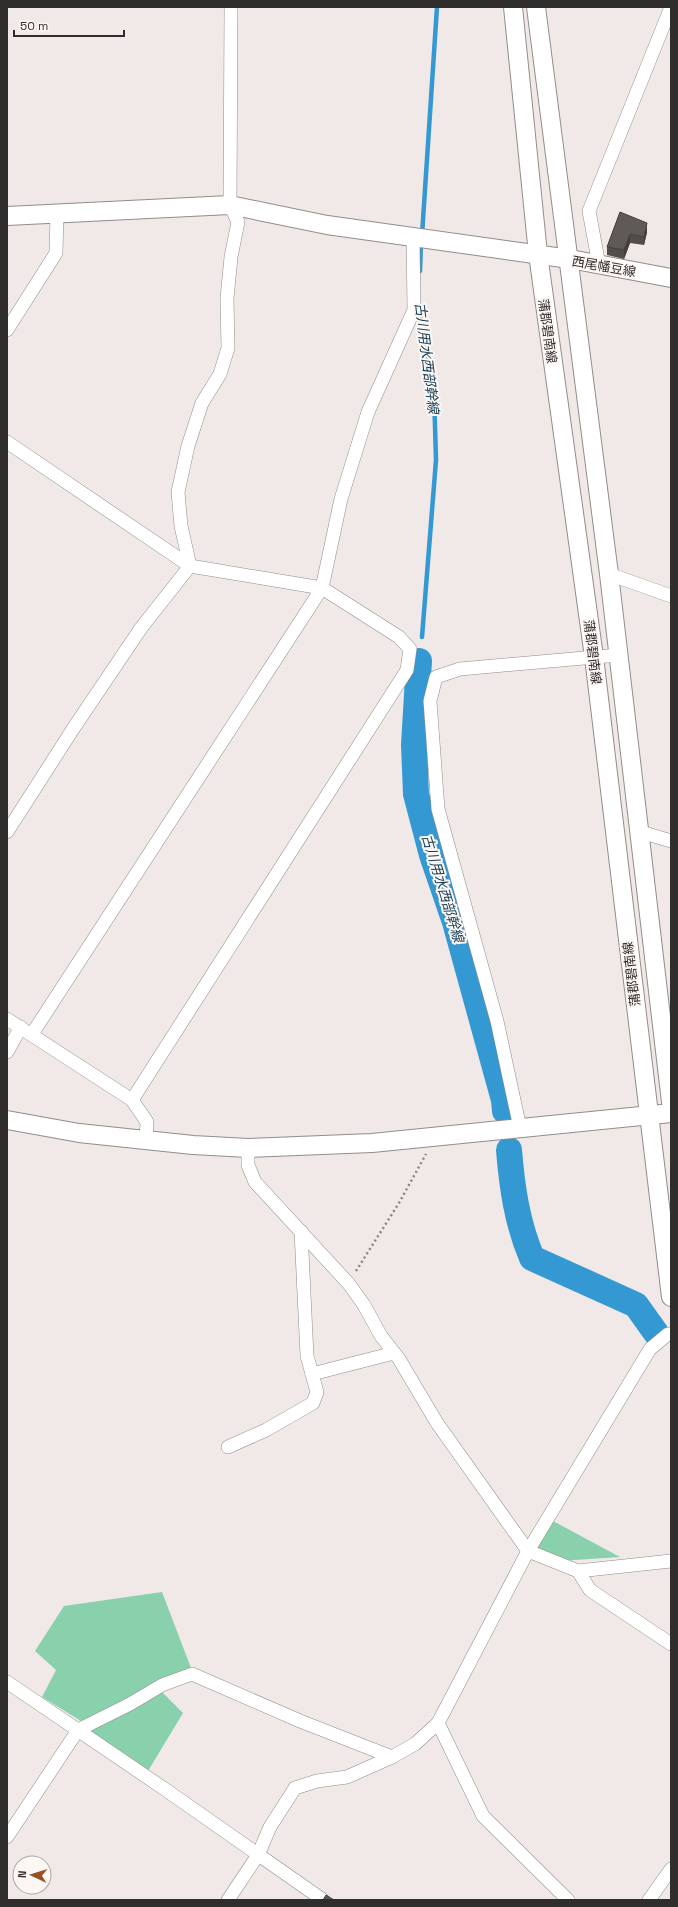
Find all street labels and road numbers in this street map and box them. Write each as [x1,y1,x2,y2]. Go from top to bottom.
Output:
street label: 西尾幡豆線 [570,252,637,281]
street label: 蒲郡碧南線 [535,298,560,364]
street label: 蒲郡碧南線 [580,619,605,685]
street label: 蒲郡碧南線 [619,941,644,1007]

